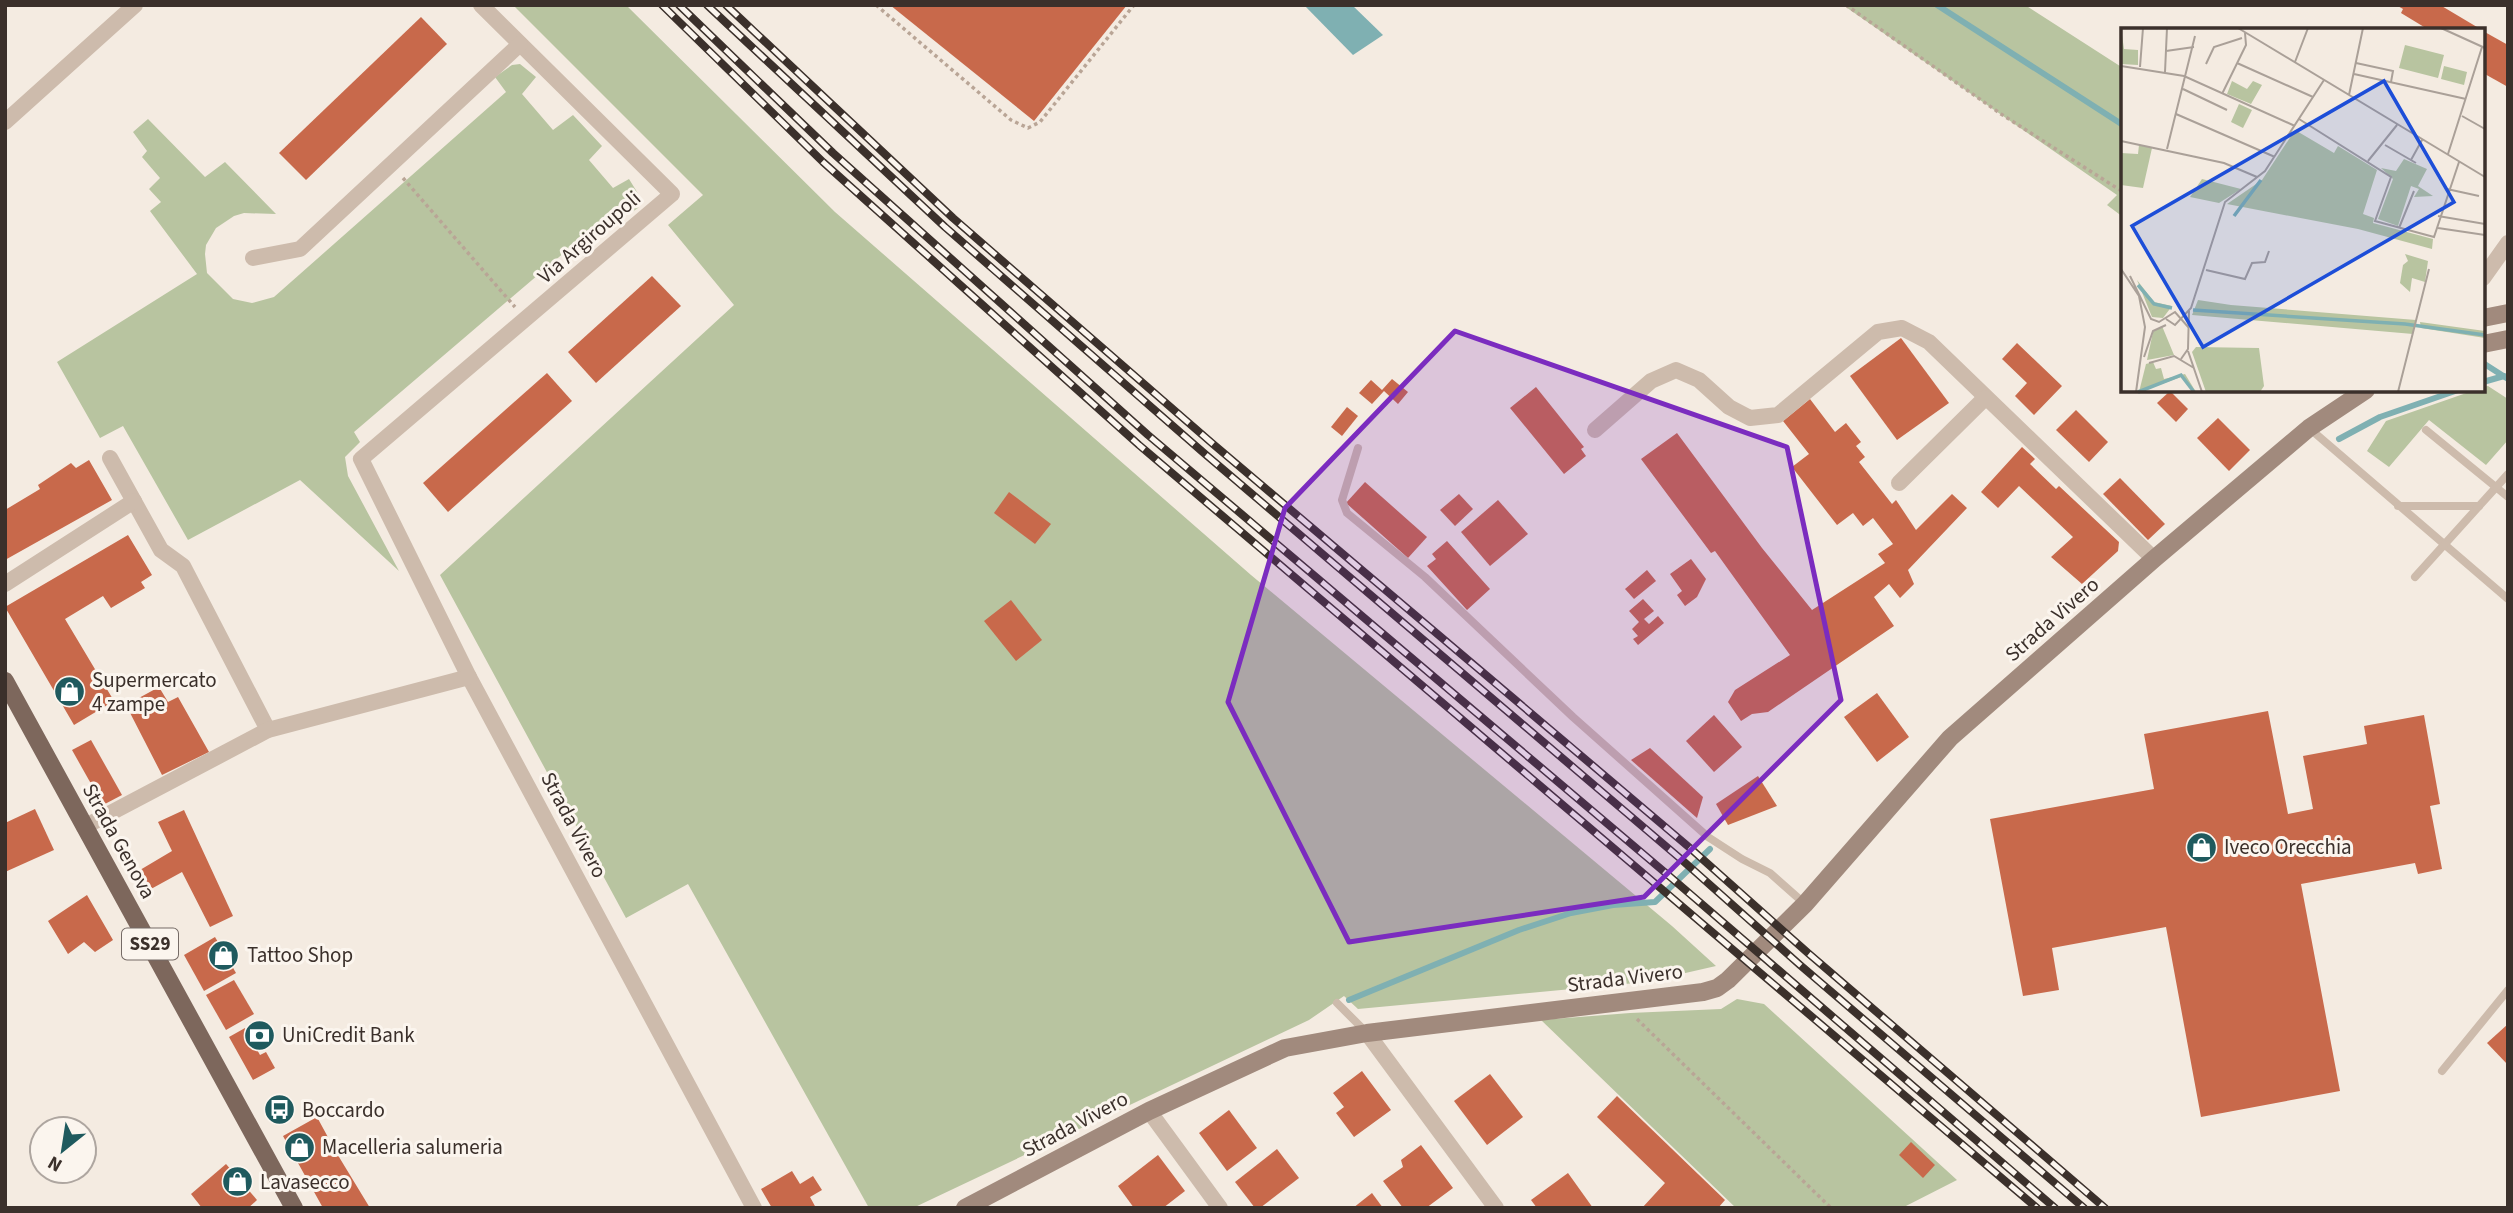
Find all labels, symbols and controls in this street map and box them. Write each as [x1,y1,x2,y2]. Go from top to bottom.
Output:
inset map [2121,28,2485,392]
street label: Via Argiroupoli [531,184,647,290]
street label: Strada Vivero [1998,570,2106,668]
place label: Supermercato 4 zampe [92,665,217,719]
shop icon: Supermercato 4 zampe [52,675,86,709]
street label: Strada Vivero [533,767,615,883]
street label: Strada Genova [75,778,163,904]
shop icon: Iveco Orecchia [2184,830,2218,864]
place label: Iveco Orecchia [2224,832,2352,862]
road number: SS29 [122,928,178,960]
shop icon: Tattoo Shop [207,938,241,972]
place label: Tattoo Shop [247,940,353,970]
street label: Strada Vivero [1565,956,1685,1000]
bank icon: UniCredit Bank [242,1018,276,1052]
place label: UniCredit Bank [282,1020,415,1050]
street label: Strada Vivero [1017,1083,1133,1165]
bus stop icon: Boccardo [262,1093,296,1127]
place label: Boccardo [302,1095,385,1125]
north arrow [28,1115,98,1185]
shop icon: Macelleria salumeria [282,1130,316,1164]
place label: Macelleria salumeria [322,1132,503,1162]
text: N [43,1149,67,1178]
shop icon: Lavasecco [220,1165,254,1199]
place label: Lavasecco [260,1167,350,1197]

